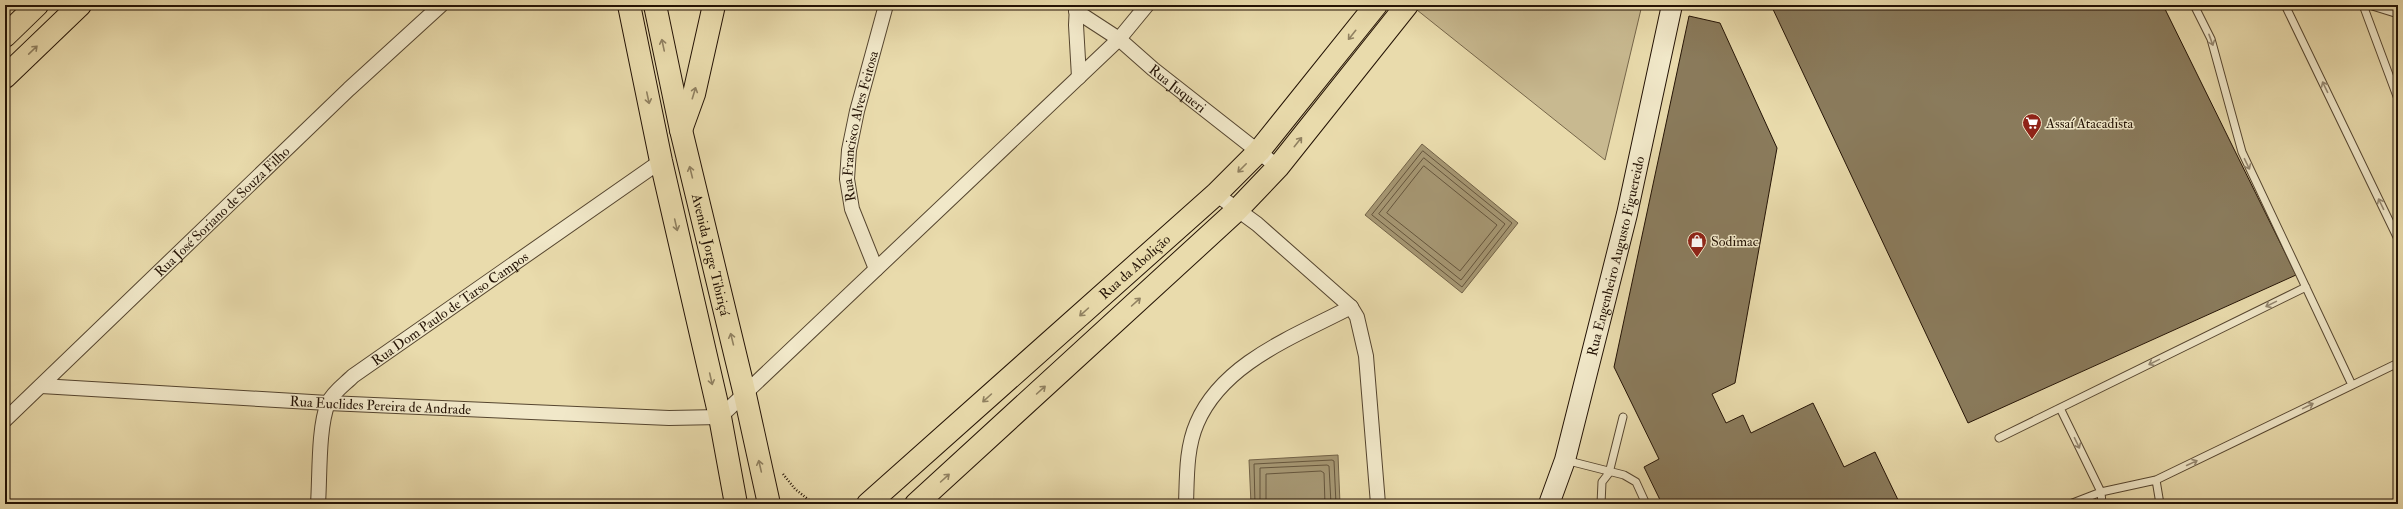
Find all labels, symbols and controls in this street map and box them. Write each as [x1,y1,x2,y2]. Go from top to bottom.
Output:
one-way arrow [1347,30,1356,41]
one-way arrow [2208,33,2215,46]
one-way arrow [659,39,667,52]
one-way arrow [28,45,38,55]
street label: Rua Francisco Alves Feitosa [839,49,882,203]
street label: Rua Juqueri [1145,61,1210,117]
one-way arrow [2321,81,2328,93]
one-way arrow [691,87,698,100]
one-way arrow [645,91,653,104]
supermarket icon: Assaí Atacadista [2021,112,2043,140]
place label: Assaí Atacadista [2045,115,2133,132]
one-way arrow [1293,136,1302,147]
street label: Rua José Soriano de Souza Filho [151,143,293,280]
street label: Rua Engenheiro Augusto Figuereido [1584,154,1648,358]
one-way arrow [2244,158,2251,170]
one-way arrow [1237,163,1247,173]
one-way arrow [686,166,694,179]
street label: Avenida Jorge Tibiriçá [688,191,734,318]
one-way arrow [2377,198,2384,210]
one-way arrow [672,218,680,231]
shop icon: Sodimac [1686,230,1708,258]
street label: Rua da Abolição [1096,231,1174,303]
place label: Sodimac [1711,233,1759,250]
street label: Rua Dom Paulo de Tarso Campos [368,248,532,369]
one-way arrow [1131,298,1141,307]
one-way arrow [2265,301,2277,309]
one-way arrow [1078,307,1089,316]
one-way arrow [727,333,735,346]
one-way arrow [2148,359,2160,366]
one-way arrow [708,372,715,385]
one-way arrow [1035,386,1045,395]
street label: Rua Euclides Pereira de Andrade [289,393,472,418]
one-way arrow [981,394,992,403]
one-way arrow [2302,402,2314,409]
one-way arrow [2074,437,2082,449]
one-way arrow [2185,459,2197,466]
one-way arrow [756,460,764,473]
one-way arrow [940,473,950,482]

